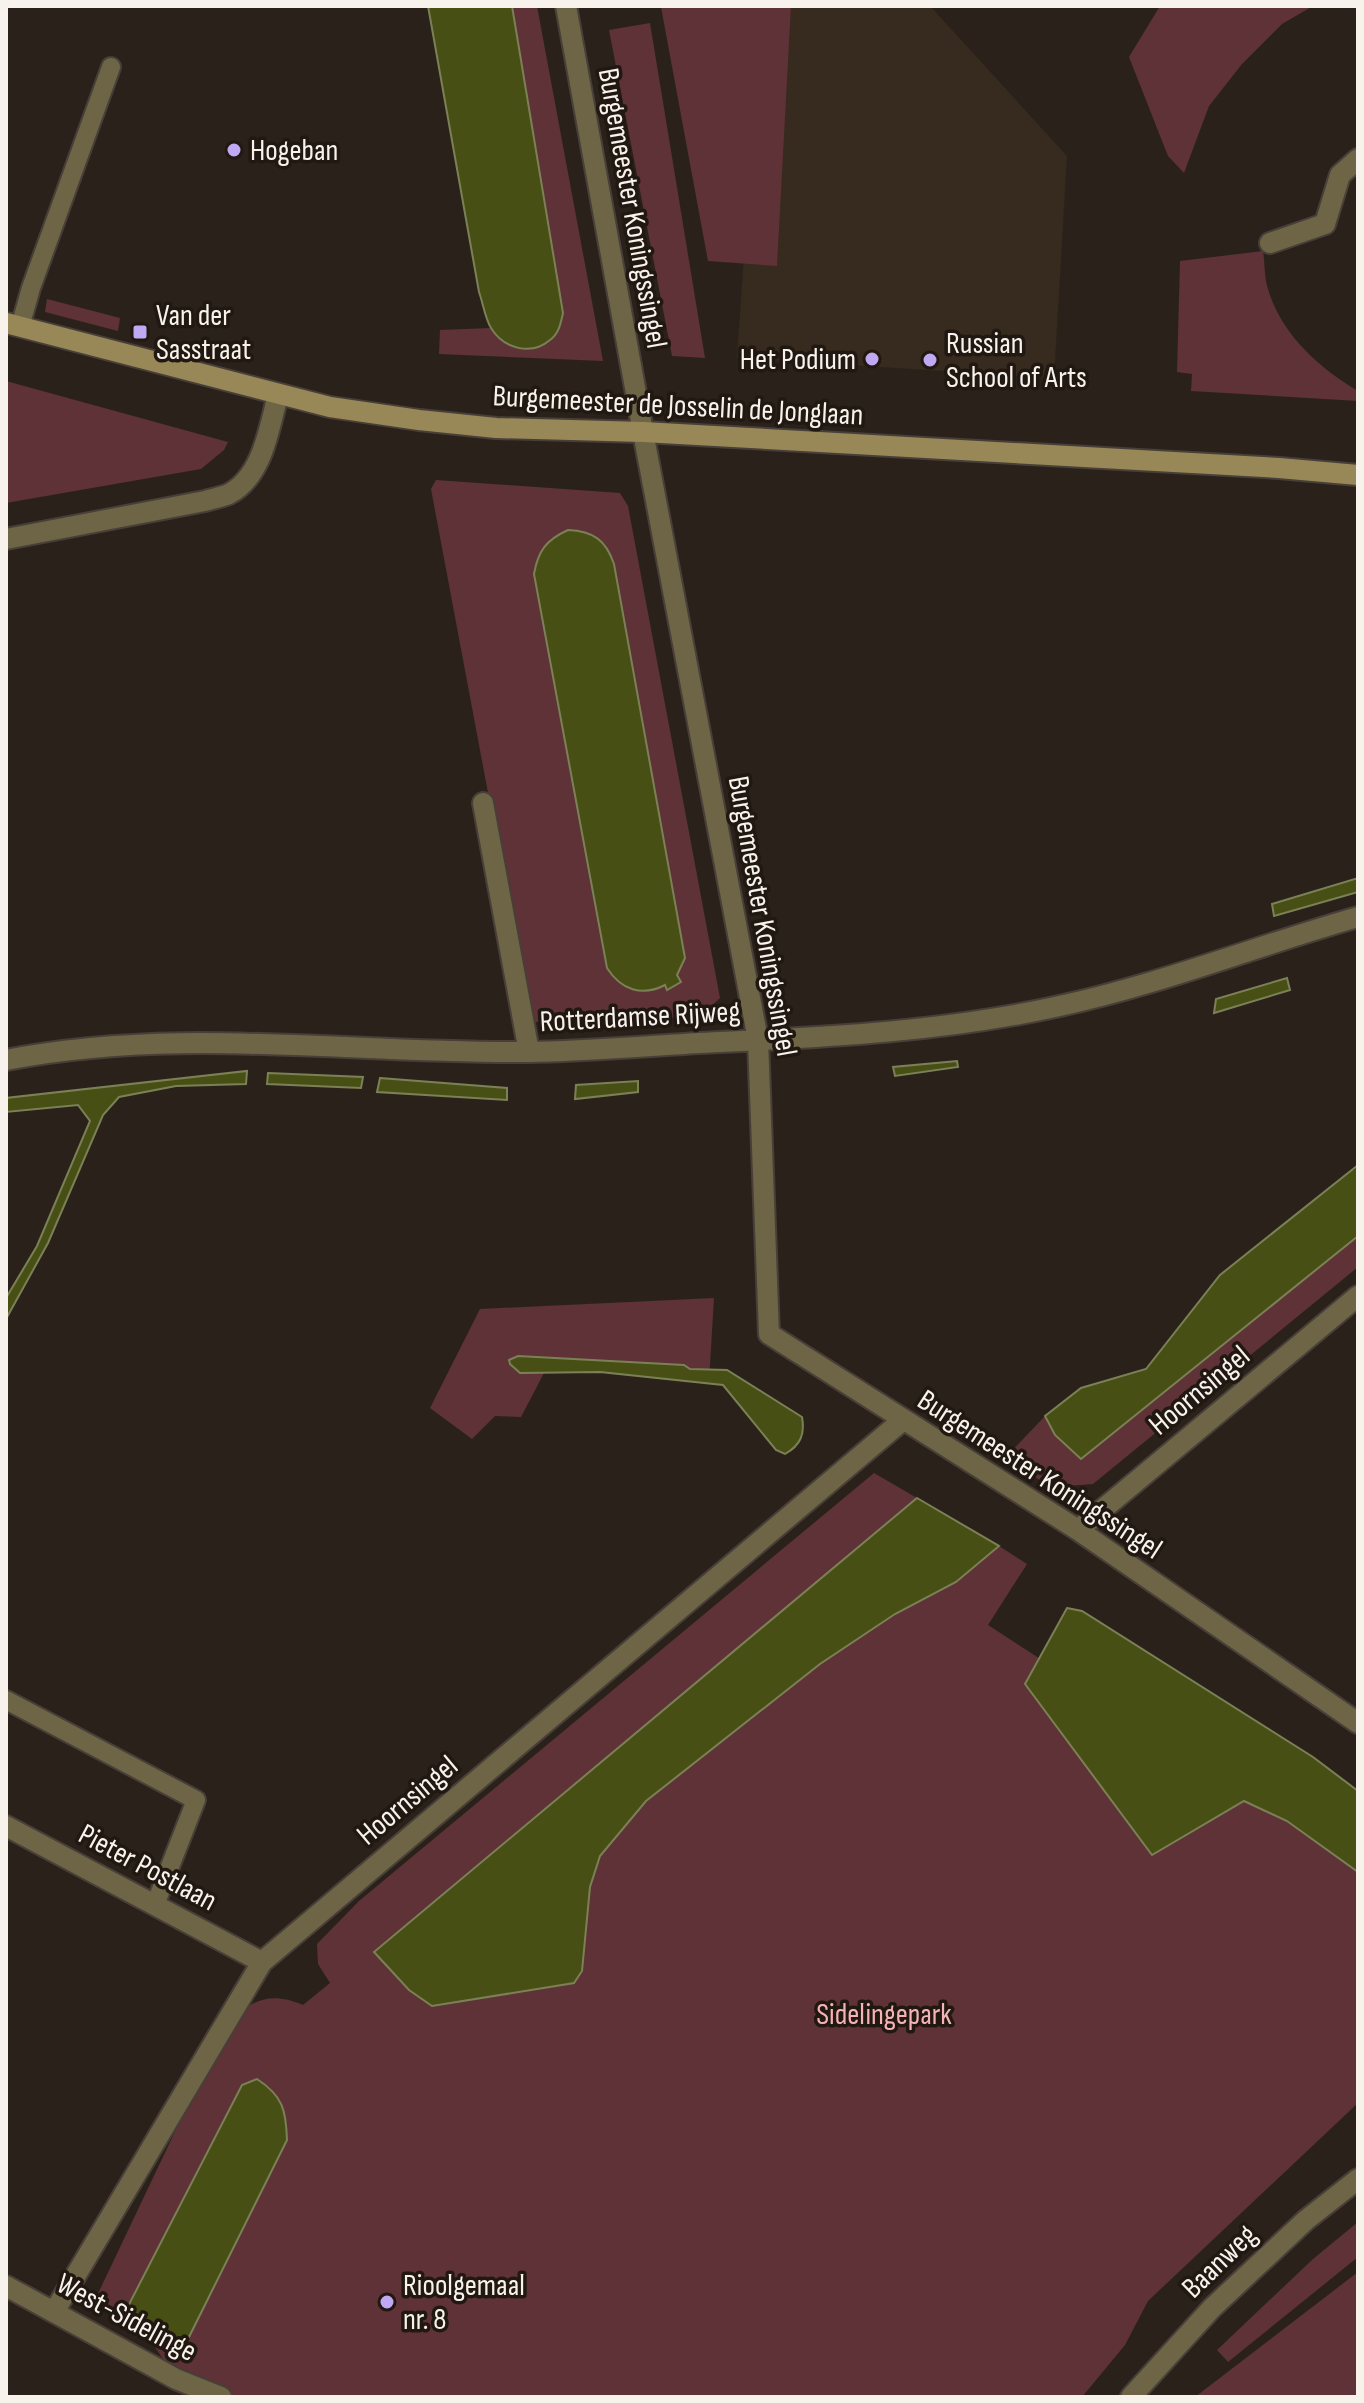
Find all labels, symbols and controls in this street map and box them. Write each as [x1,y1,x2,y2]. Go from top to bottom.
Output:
street label: Burgemeester Koningssingel [590,65,674,351]
place label: Hogeban [250,133,338,169]
marker: Hogeban [225,141,243,159]
place label: Van der Sasstraat [156,298,251,368]
marker: Van der Sasstraat [131,323,149,341]
place label: Russian School of Arts [946,326,1087,396]
place label: Het Podium [740,342,856,378]
marker: Het Podium [863,350,881,368]
marker: Russian School of Arts [921,351,939,369]
street label: Burgemeester de Josselin de Jonglaan [492,378,864,434]
street label: Burgemeester Koningssingel [720,773,804,1059]
street label: Rotterdamse Rijweg [539,994,741,1040]
street label: Hoornsingel [1142,1338,1257,1443]
street label: Burgemeester Koningssingel [911,1382,1168,1567]
street label: Hoornsingel [350,1748,465,1853]
street label: Pieter Postlaan [72,1817,223,1919]
park label: Sidelingepark [816,1997,952,2033]
street label: Baanweg [1175,2217,1265,2306]
street label: West-Sidelinge [50,2266,203,2370]
place label: Rioolgemaal nr. 8 [403,2268,525,2338]
marker: Rioolgemaal nr. 8 [378,2293,396,2311]

